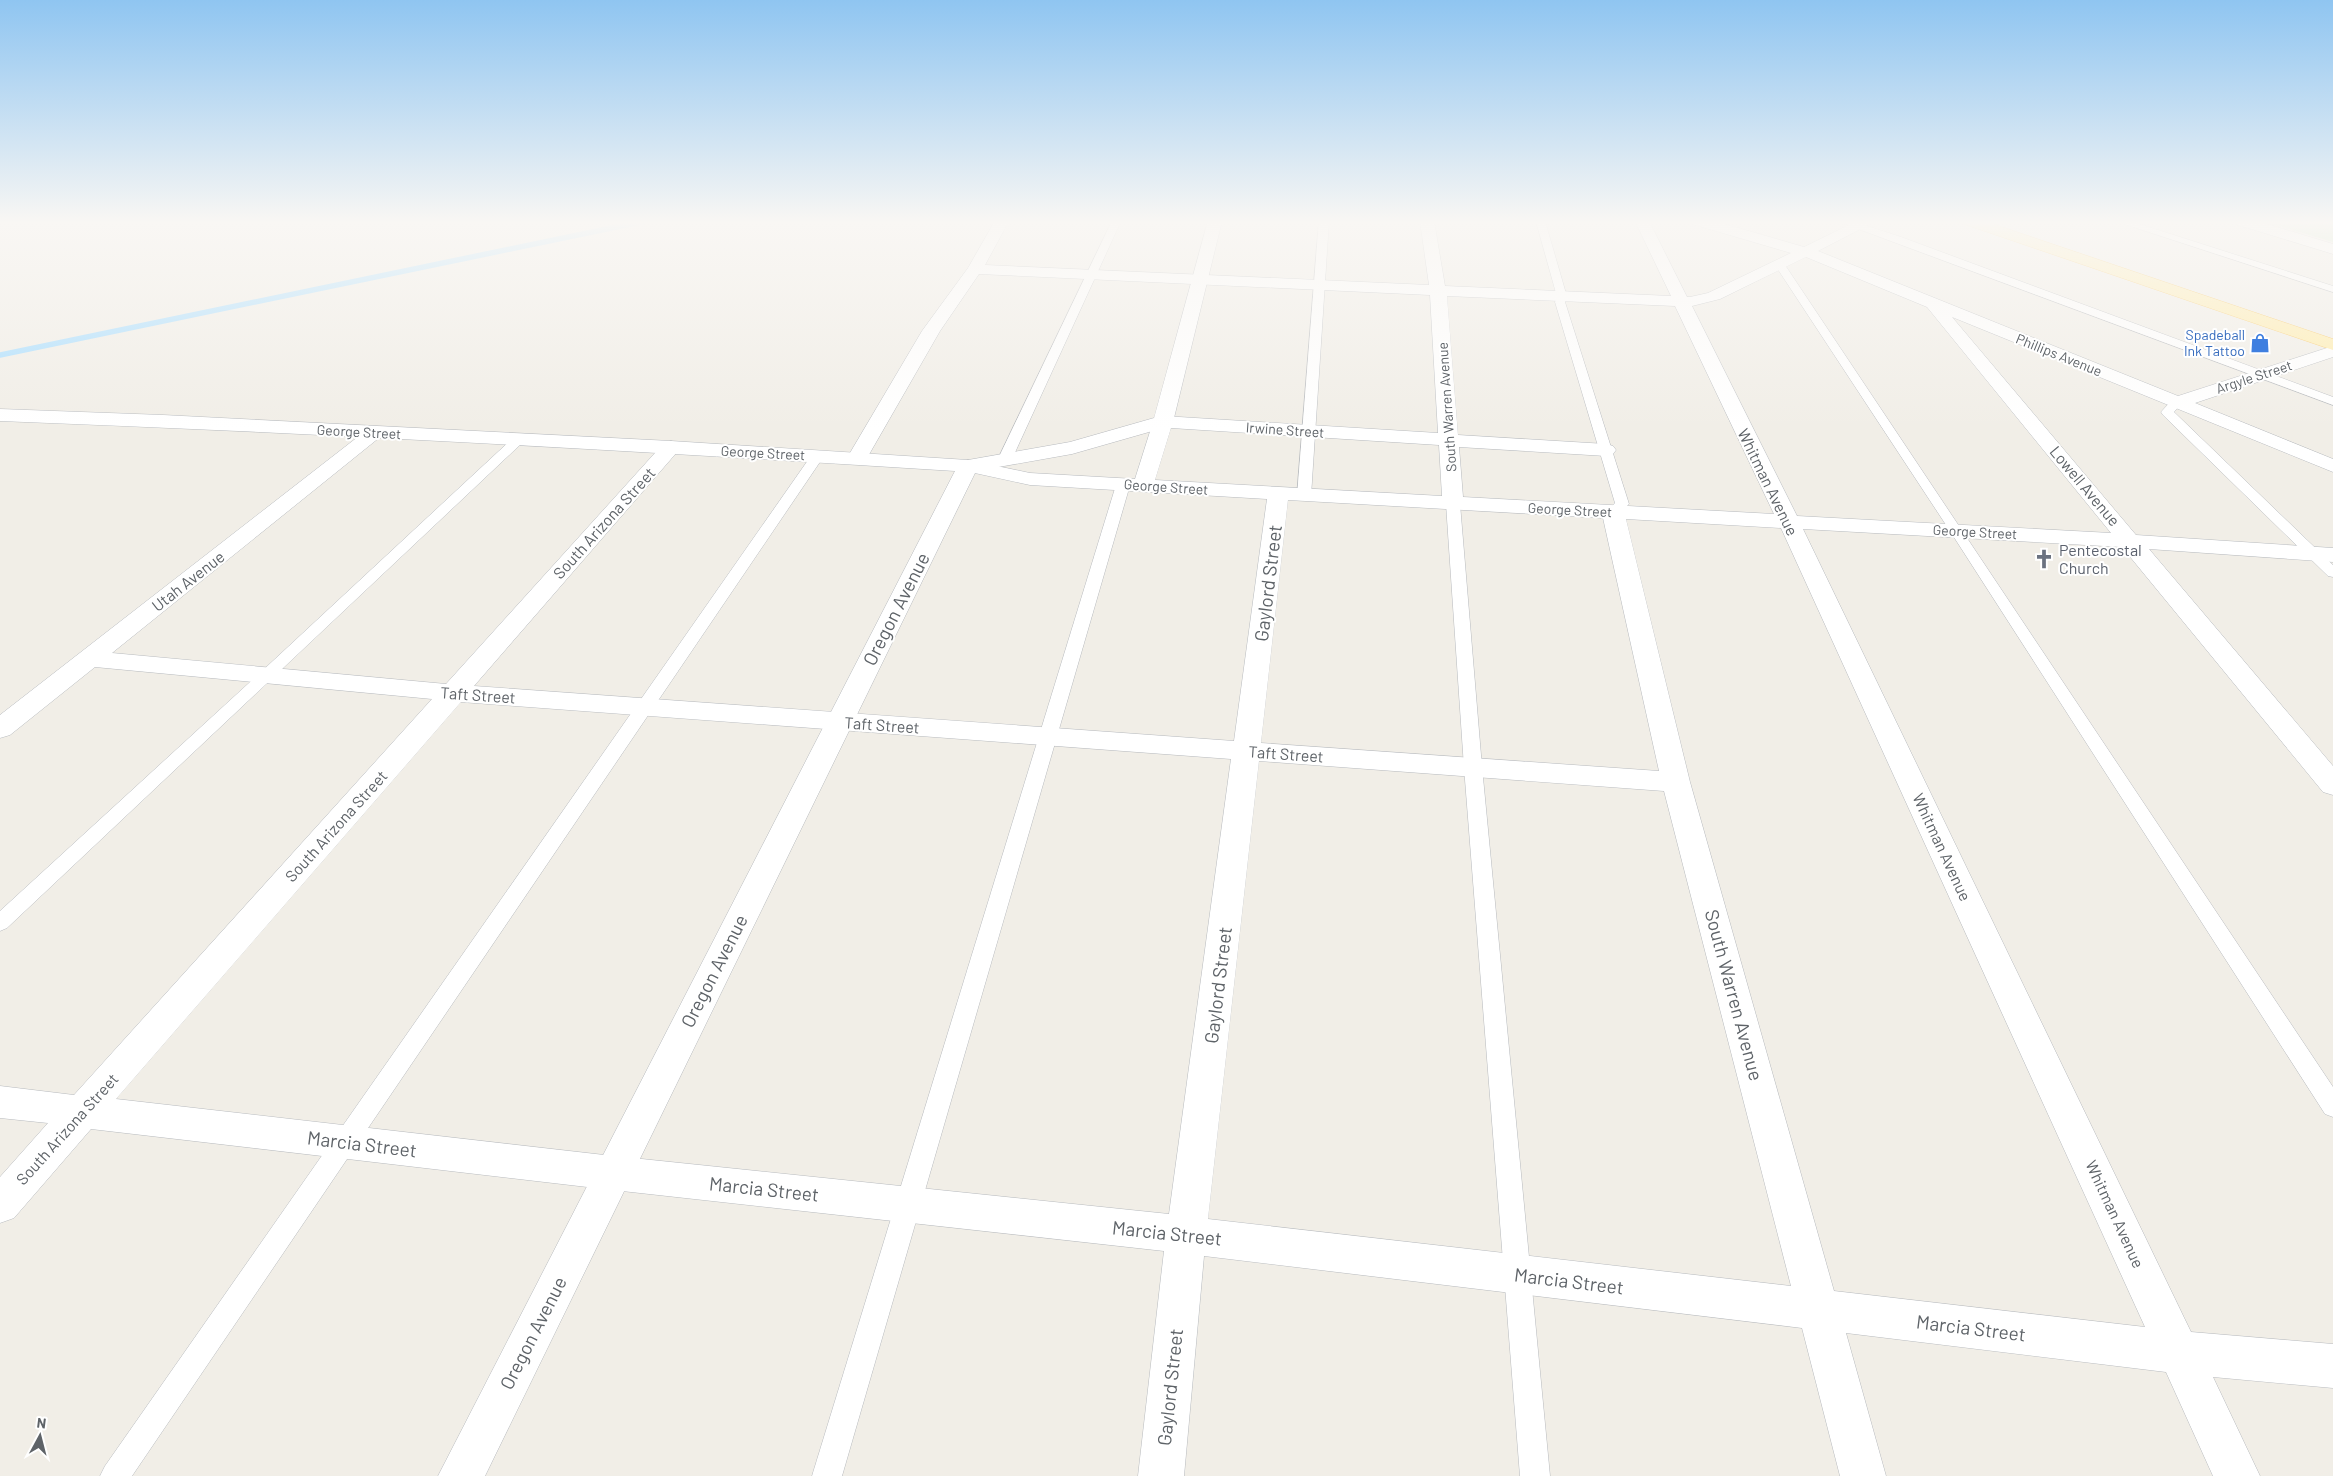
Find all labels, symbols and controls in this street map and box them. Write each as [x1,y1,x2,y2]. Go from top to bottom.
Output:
place label: Spadeball Ink Tattoo [2184,326,2245,359]
street label: Phillips Avenue [2014,330,2105,379]
shop icon: Spadeball Ink Tattoo [2249,332,2271,354]
street label: South Warren Avenue [1433,342,1460,472]
street label: Argyle Street [2214,356,2294,397]
street label: Irwine Street [1245,418,1325,441]
street label: George Street [316,421,402,442]
street label: Whitman Avenue [1734,425,1803,538]
street label: George Street [720,442,806,463]
street label: Lowell Avenue [2046,442,2124,530]
street label: South Arizona Street [549,463,659,582]
street label: George Street [1123,475,1209,498]
street label: George Street [1527,499,1613,520]
street label: George Street [1932,521,2018,542]
street label: Gaylord Street [1249,523,1286,643]
place label: Pentecostal Church [2059,540,2142,577]
street label: Utah Avenue [148,546,228,615]
street label: Oregon Avenue [857,548,934,669]
church icon: Pentecostal Church [2033,548,2055,570]
street label: Taft Street [440,682,516,707]
street label: Taft Street [844,712,920,737]
street label: Taft Street [1248,741,1324,766]
street label: South Arizona Street [281,766,391,885]
street label: Whitman Avenue [1909,790,1976,904]
street label: South Warren Avenue [1701,907,1768,1083]
street label: Oregon Avenue [675,910,752,1031]
street label: Gaylord Street [1199,925,1236,1045]
street label: South Arizona Street [12,1069,122,1188]
street label: Marcia Street [306,1125,418,1162]
street label: Whitman Avenue [2082,1157,2149,1271]
street label: Marcia Street [708,1171,820,1206]
street label: Marcia Street [1111,1215,1223,1250]
street label: Marcia Street [1513,1262,1625,1299]
street label: Oregon Avenue [494,1272,571,1393]
street label: Marcia Street [1915,1309,2027,1346]
street label: Gaylord Street [1152,1327,1187,1447]
north arrow [15,1411,65,1461]
text: N [36,1414,47,1432]

